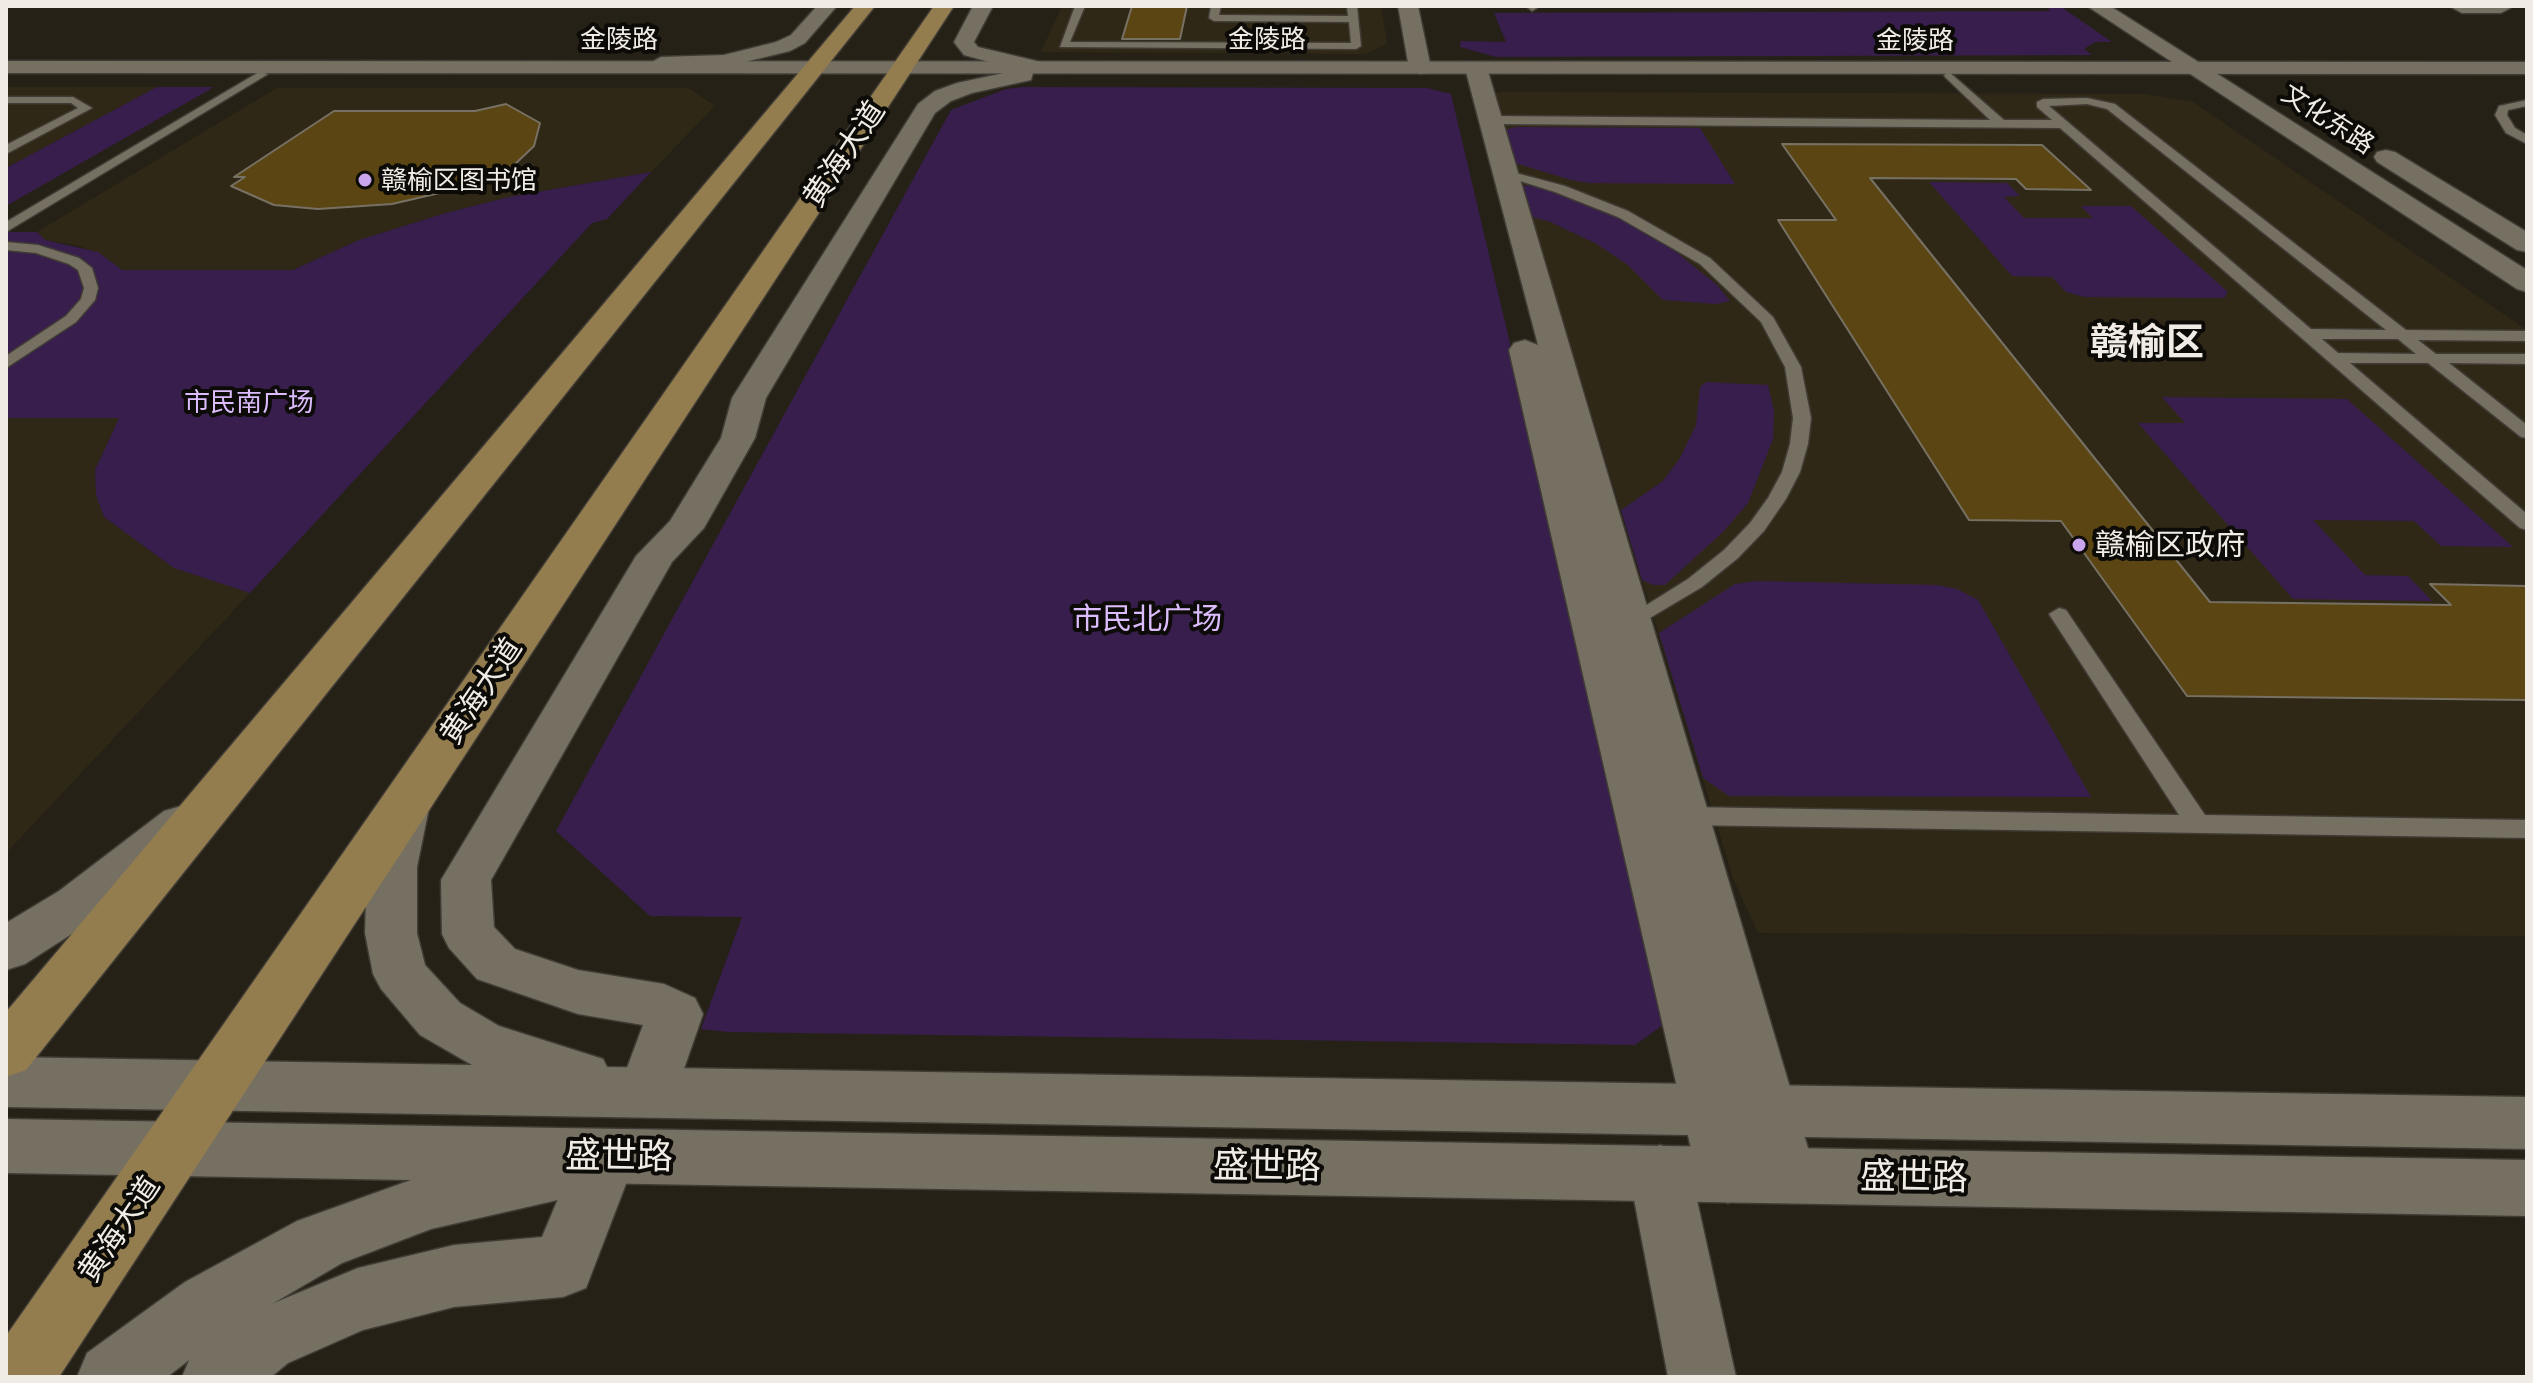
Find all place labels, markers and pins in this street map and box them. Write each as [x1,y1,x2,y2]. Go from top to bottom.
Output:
place label: 赣榆区图书馆 [381,164,537,196]
marker: 赣榆区图书馆 [356,171,374,189]
place label: 赣榆区政府 [2095,527,2245,563]
marker: 赣榆区政府 [2070,536,2088,554]

